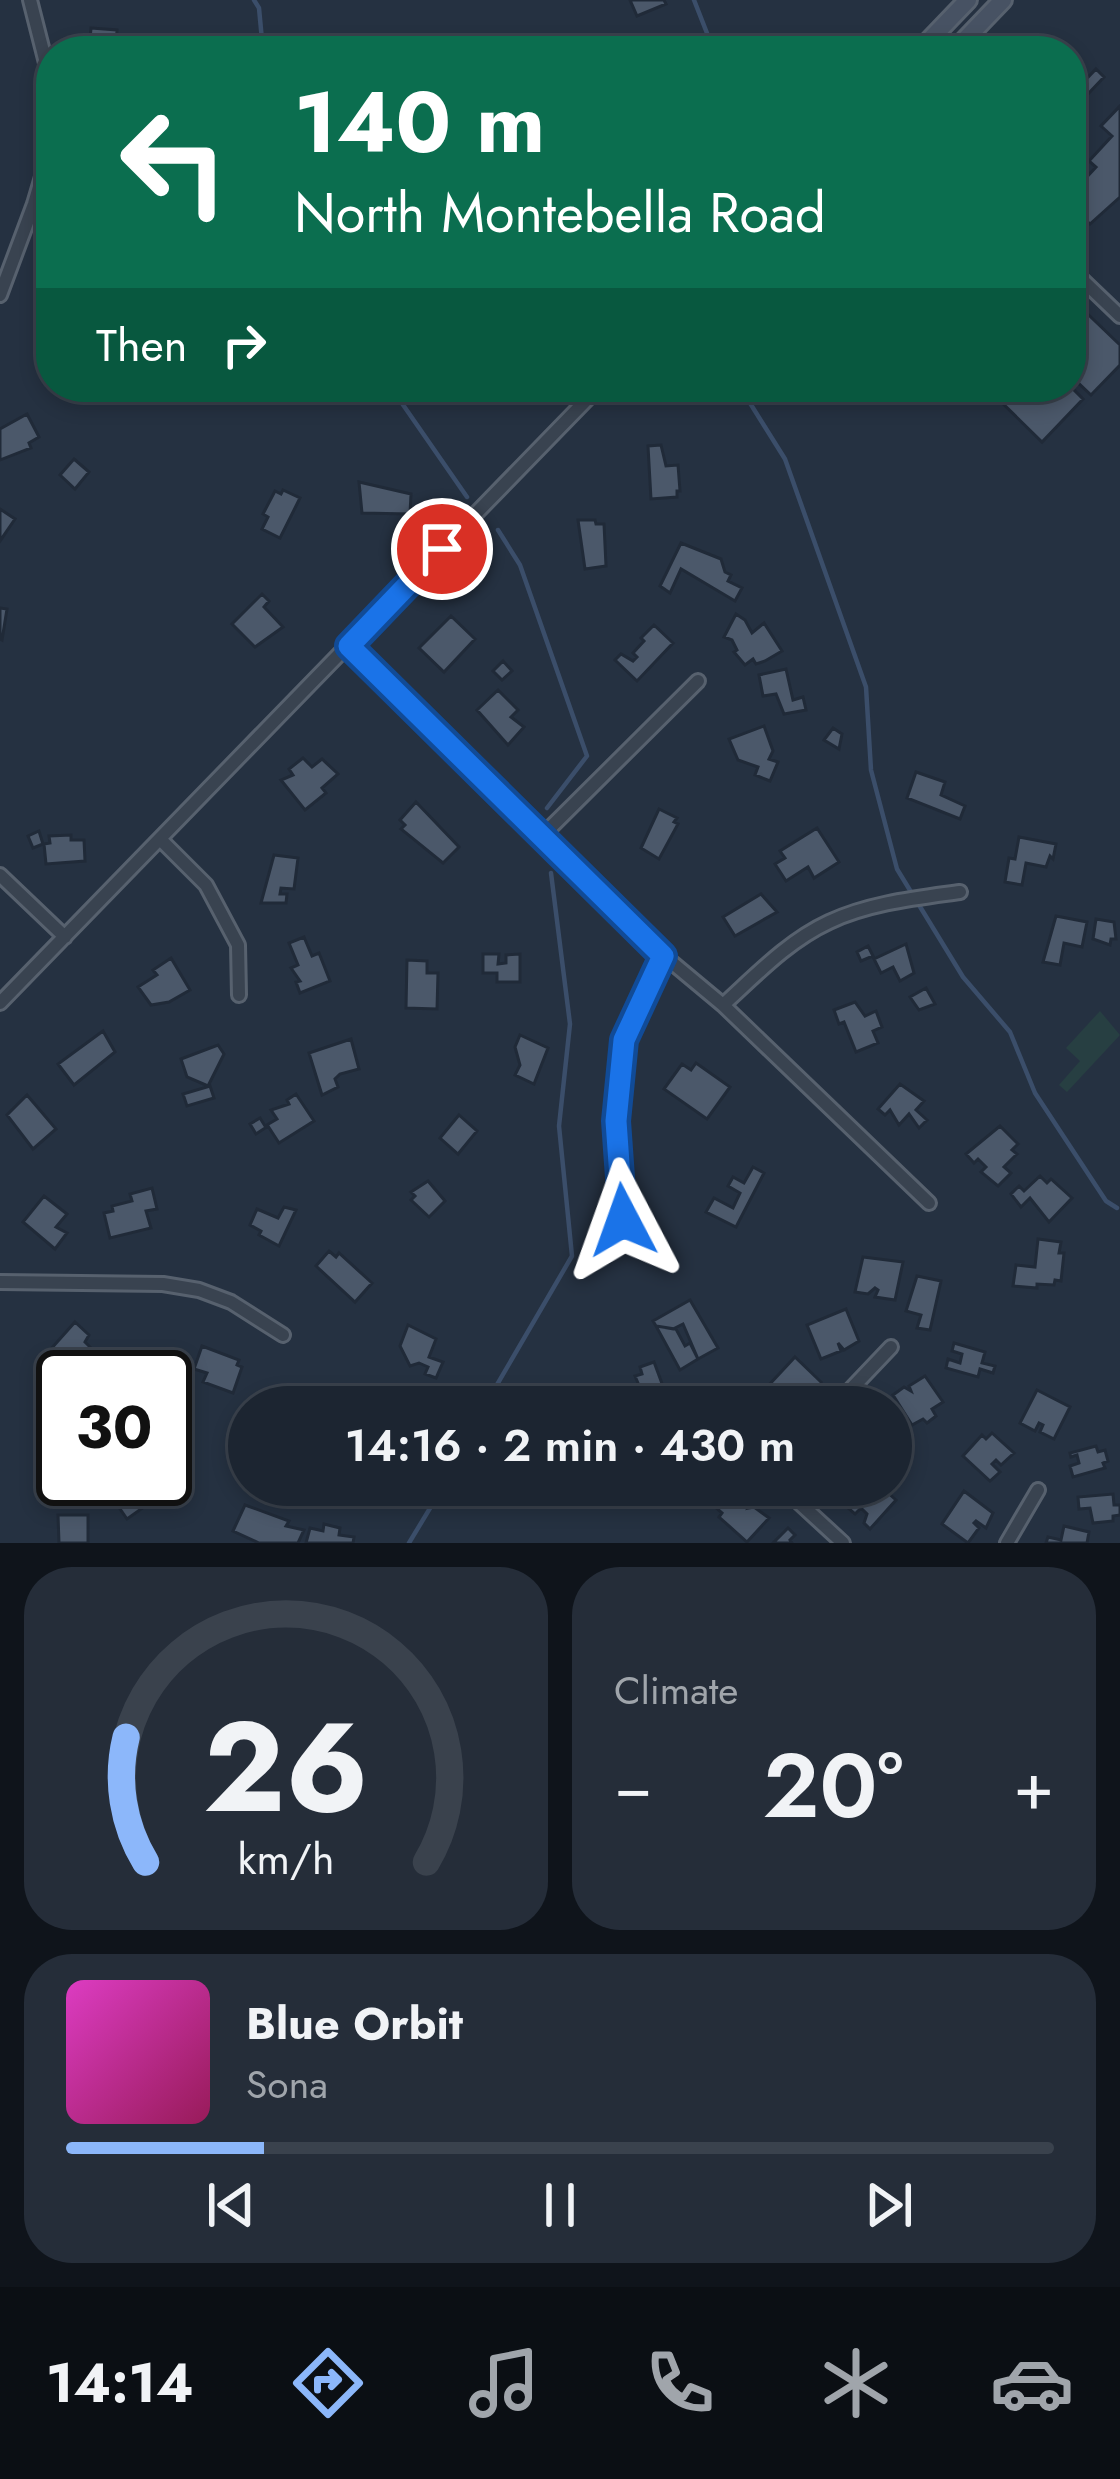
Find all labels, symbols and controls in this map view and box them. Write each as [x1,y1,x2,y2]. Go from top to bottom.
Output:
text: 140 m [294,62,545,184]
icon: left [96,84,252,240]
text: North Montebella Road [294,174,826,252]
icon: right [211,312,277,378]
text: Then [96,313,187,378]
pin [391,498,493,600]
icon: arrive [409,516,475,582]
position arrow [560,1157,686,1283]
speed limit sign: 30 [36,1350,192,1506]
text: 14:16 · 2 min · 430 m [345,1413,795,1478]
text: Climate [614,1662,738,1719]
text: 26 [203,1677,369,1858]
text: 20° [763,1721,904,1851]
text: − [614,1738,653,1834]
text: + [1013,1738,1054,1834]
text: km/h [238,1827,334,1889]
text: Blue Orbit [246,1991,463,2056]
text: Sona [246,2056,328,2113]
icon: previous [198,2172,264,2238]
icon: pause [527,2172,593,2238]
icon: next [856,2172,922,2238]
icon: directions [286,2341,370,2425]
icon: music [462,2341,546,2425]
icon: phone [638,2341,722,2425]
icon: climate [814,2341,898,2425]
icon: car [990,2341,1074,2425]
text: 14:14 [46,2344,194,2422]

